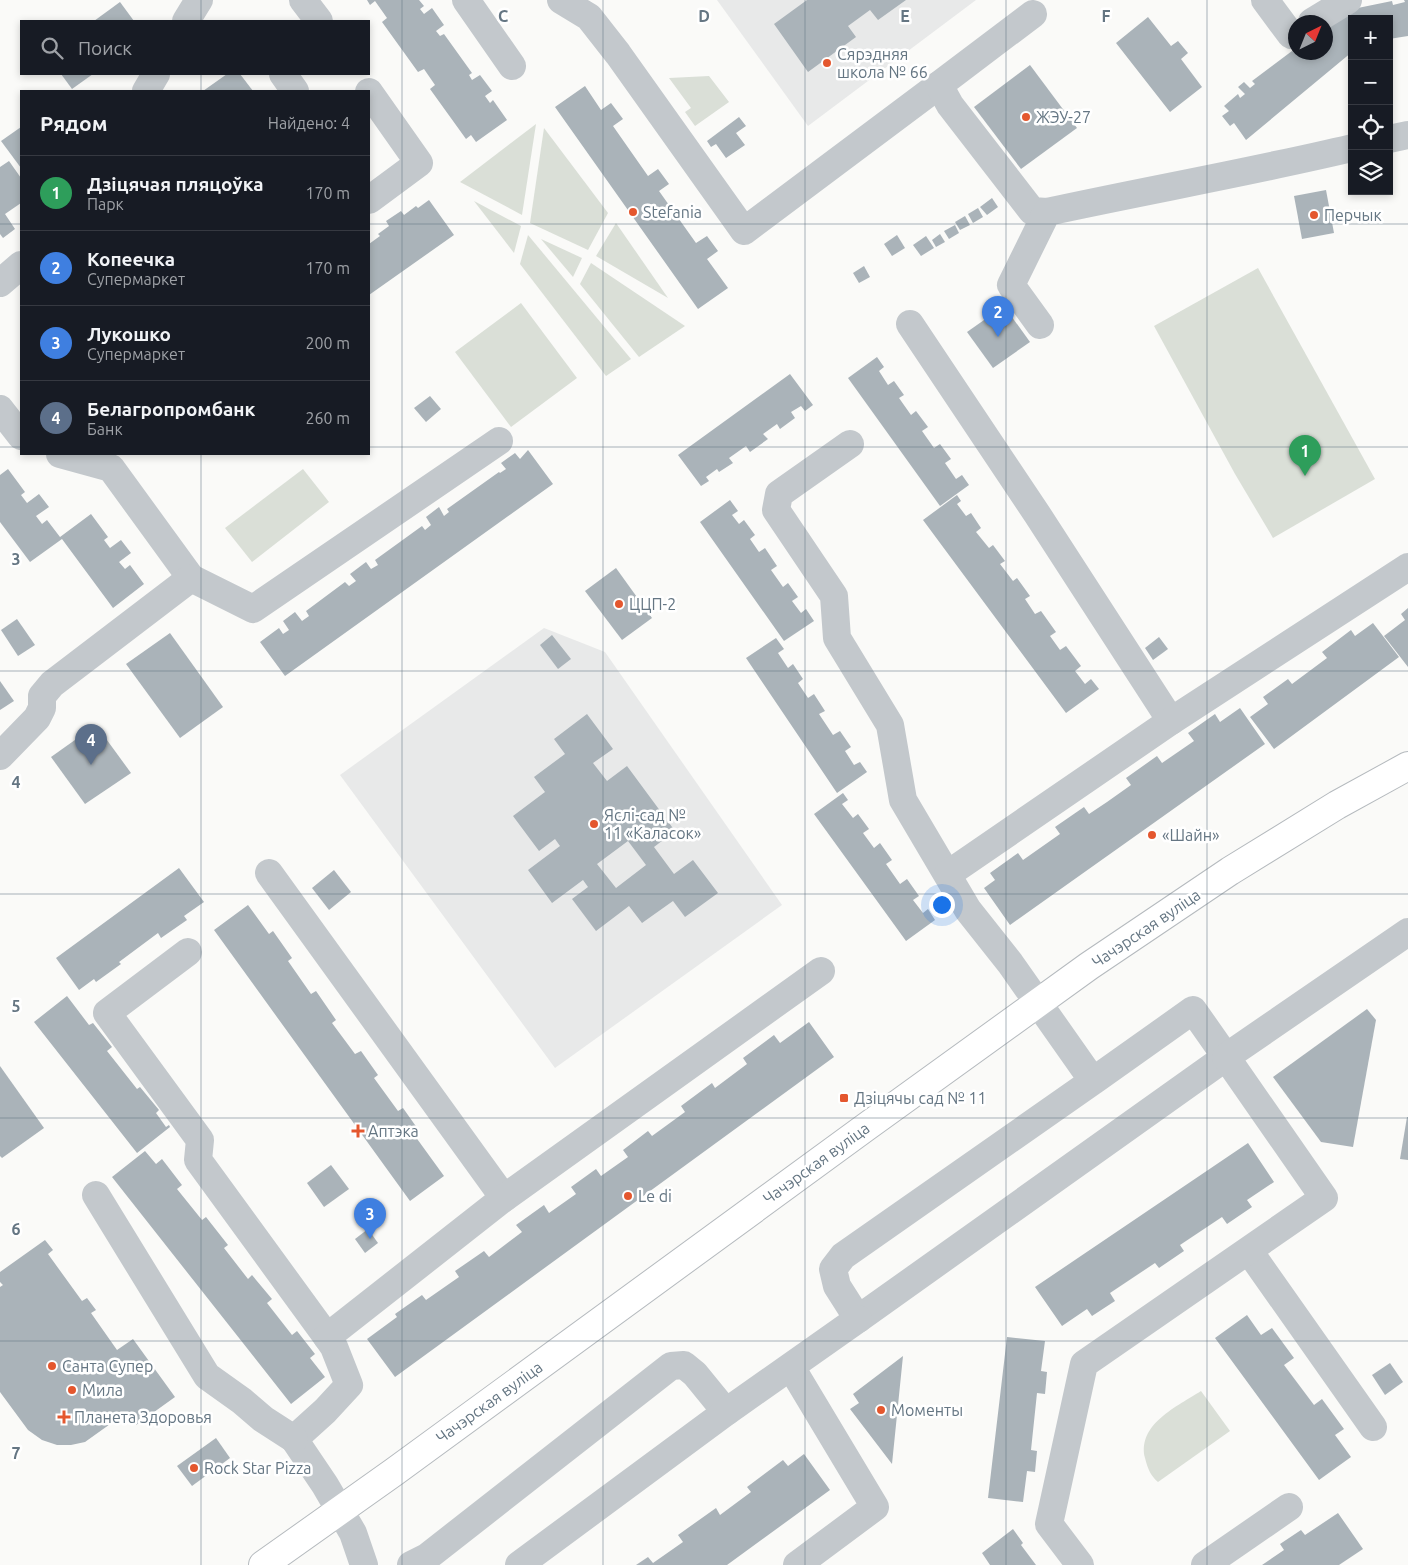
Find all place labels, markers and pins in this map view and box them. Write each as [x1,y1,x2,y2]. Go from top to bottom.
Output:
place label: Сярэдняя школа № 66 [837,45,928,81]
marker: Сярэдняя школа № 66 [821,57,833,69]
place label: ЖЭУ-27 [1036,108,1091,126]
marker: ЖЭУ-27 [1020,111,1032,123]
place label: Stefania [643,203,702,221]
marker: Stefania [627,206,639,218]
place label: Перчык [1324,206,1382,224]
marker: Перчык [1308,209,1320,221]
pin: 2 [982,296,1014,337]
pin: 1 [1289,435,1321,476]
place label: ЦЦП-2 [629,595,676,613]
marker: ЦЦП-2 [613,598,625,610]
pin: 4 [75,724,107,765]
place label: Яслі-сад № 11 «Каласок» [604,806,701,842]
marker: Яслі-сад № 11 «Каласок» [588,818,600,830]
place label: «Шайн» [1162,826,1220,844]
marker: «Шайн» [1146,829,1158,841]
place label: Дзіцячы сад № 11 [854,1089,987,1107]
marker: Дзіцячы сад № 11 [838,1092,850,1104]
place label: Аптэка [368,1122,419,1140]
marker: Аптэка [352,1125,364,1137]
place label: Le di [638,1187,672,1205]
marker: Le di [622,1190,634,1202]
pin: 3 [354,1198,386,1239]
place label: Санта Супер [62,1357,153,1375]
marker: Санта Супер [46,1360,58,1372]
place label: Мила [82,1381,123,1399]
marker: Мила [66,1384,78,1396]
place label: Моменты [891,1401,963,1419]
marker: Моменты [875,1404,887,1416]
place label: Планета Здоровья [74,1408,212,1426]
marker: Планета Здоровья [58,1411,70,1423]
place label: Rock Star Pizza [204,1459,311,1477]
marker: Rock Star Pizza [188,1462,200,1474]

